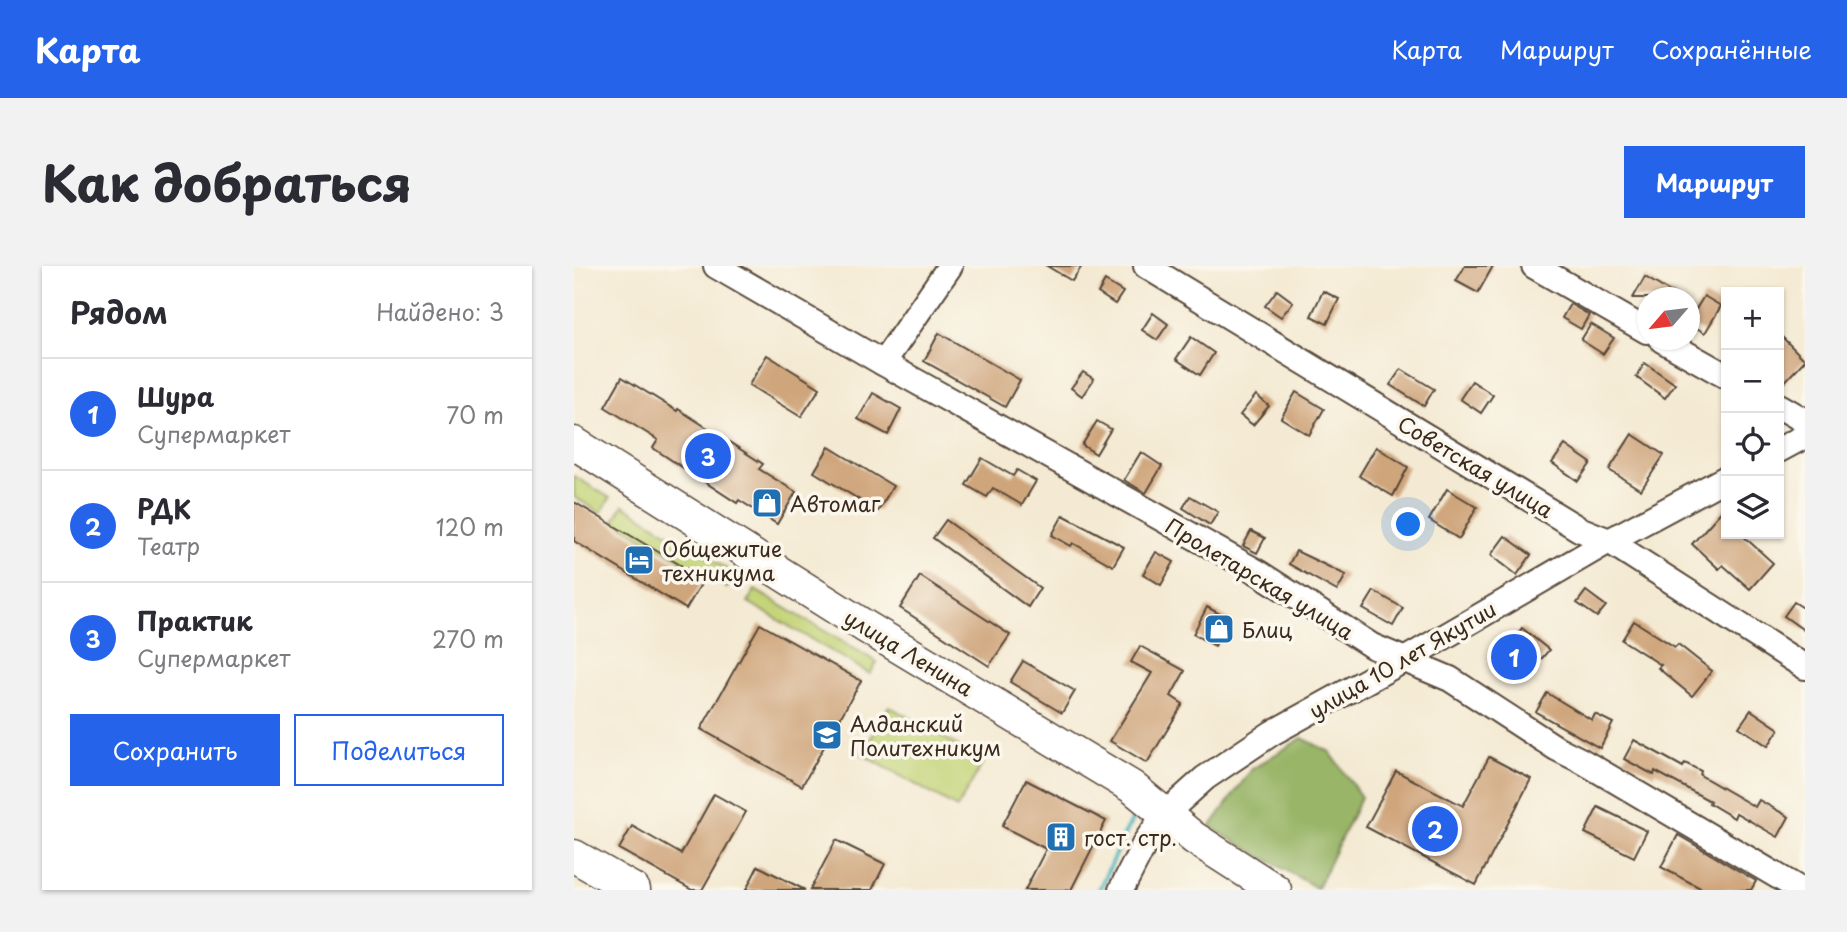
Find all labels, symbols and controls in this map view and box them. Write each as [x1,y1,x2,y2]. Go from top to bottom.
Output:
text: Карта [35,24,141,74]
text: Карта [1391,31,1462,67]
text: Маршрут [1500,31,1614,67]
text: Сохранённые [1652,31,1812,67]
text: Как добраться [42,145,412,219]
button: Маршрут [1624,146,1805,218]
north arrow [1637,287,1700,350]
map controls [1721,287,1784,539]
button: + [1721,287,1784,350]
text: Рядом [70,289,168,334]
text: Найдено: 3 [376,294,504,329]
button: − [1721,350,1784,413]
text: Шура [137,377,214,416]
text: 1 [88,397,99,432]
text: 70 m [446,397,504,432]
street label: Советская улица [1392,407,1560,526]
button: locate [1721,413,1784,476]
text: Супермаркет [137,416,291,451]
pin: 3 [685,430,731,482]
button: layers [1721,476,1784,539]
shop icon: Автомаг [750,486,784,520]
place label: Автомаг [790,487,881,519]
text: РДК [137,489,191,528]
your location [1391,507,1425,541]
text: 2 [85,509,101,544]
text: 120 m [436,509,504,544]
street label: Пролетарская улица [1160,509,1361,647]
text: Театр [137,528,200,563]
place label: Общежитие техникума [662,532,782,588]
hotel icon: Общежитие техникума [622,543,656,577]
street label: улица 10 лет Якутии [1302,592,1502,726]
text: Практик [137,601,252,640]
street label: улица Ленина [838,601,980,704]
shop icon: Блиц [1202,612,1236,646]
place label: Блиц [1242,613,1293,645]
text: 3 [85,621,101,656]
text: 270 m [432,621,504,656]
pin: 1 [1491,631,1537,683]
text: Супермаркет [137,640,291,675]
place label: Алданский Политехникум [850,707,1001,763]
button: Сохранить [70,714,280,786]
button: Поделиться [294,714,504,786]
school or university icon: Алданский Политехникум [810,718,844,752]
pin: 2 [1412,803,1458,855]
building icon: гост. стр. [1044,820,1078,854]
place label: гост. стр. [1084,821,1177,853]

